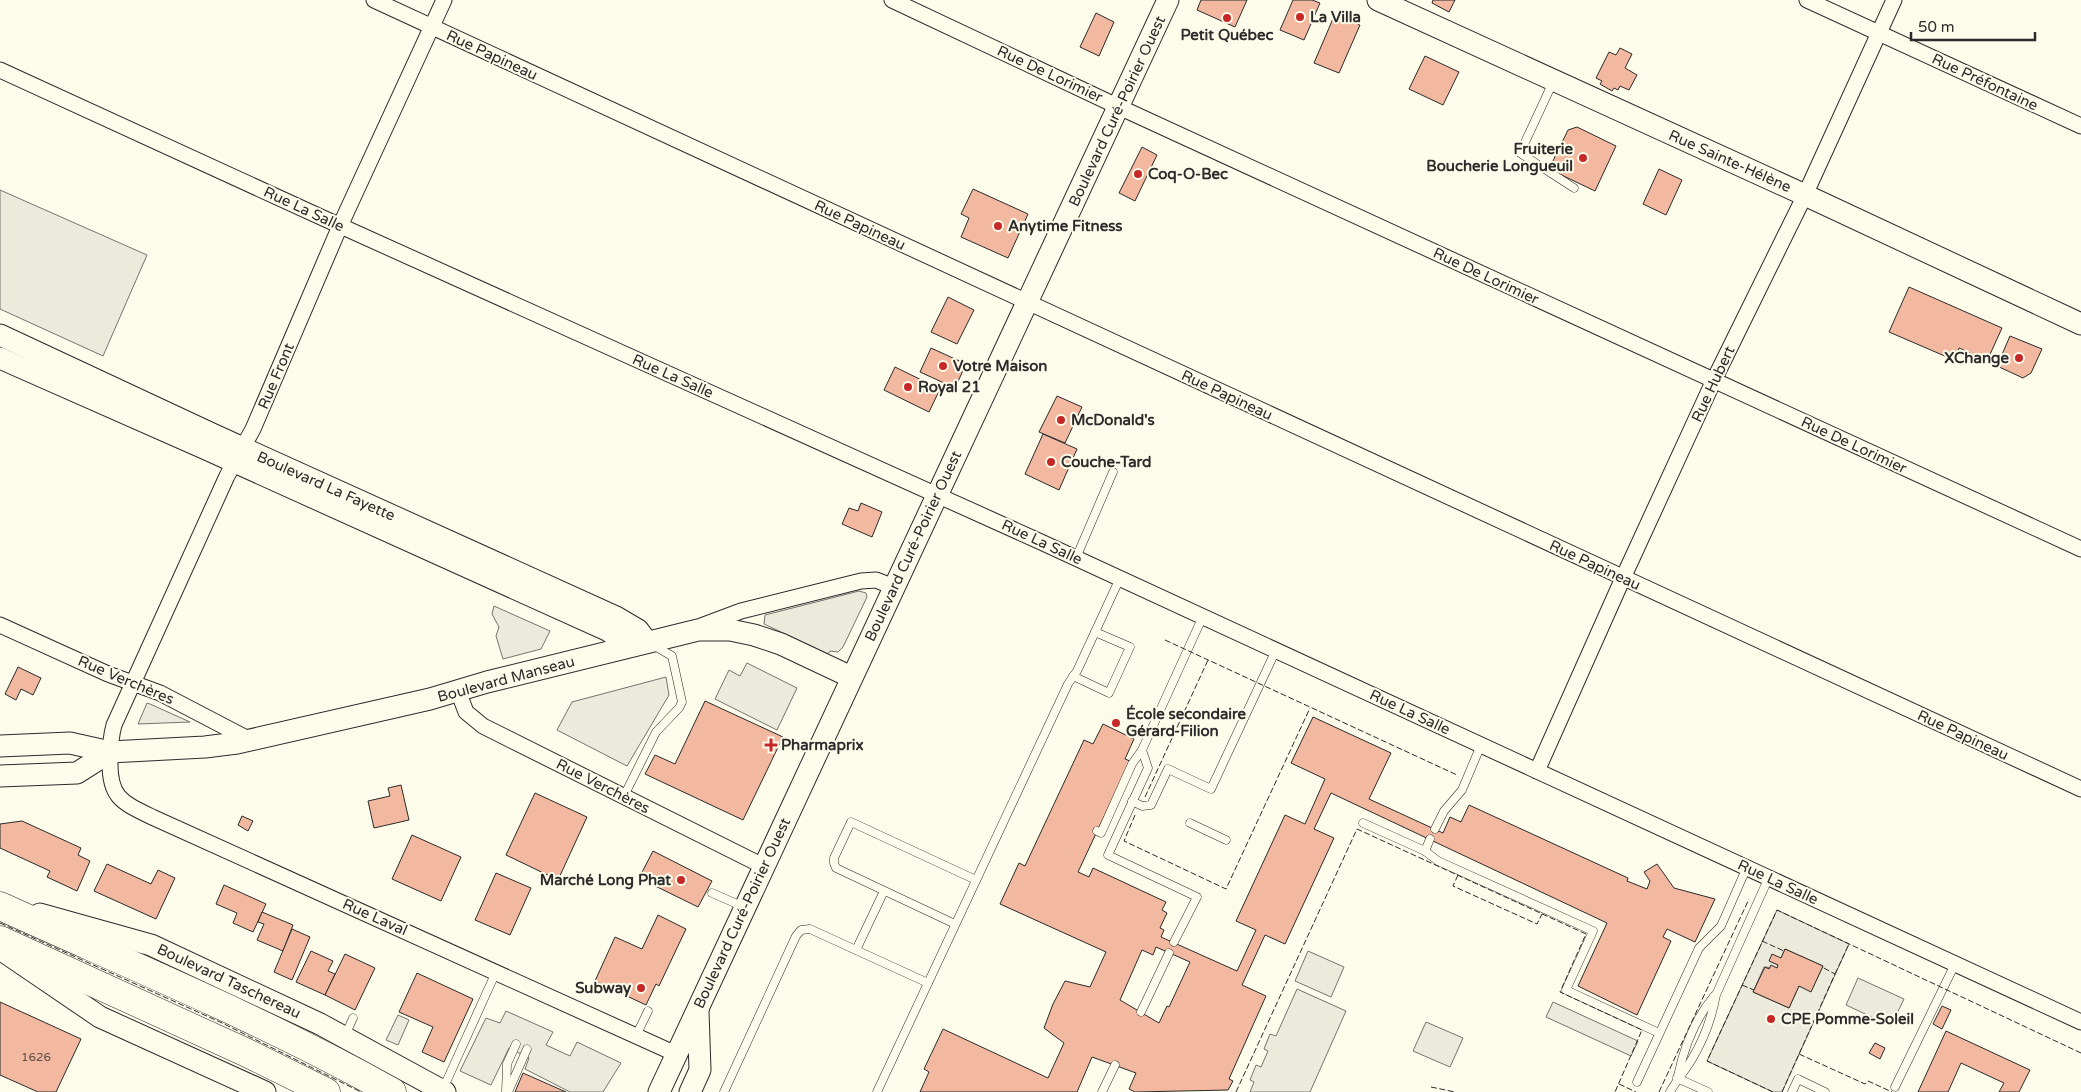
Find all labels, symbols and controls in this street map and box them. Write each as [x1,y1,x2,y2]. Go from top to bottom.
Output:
place label: La Villa [1310,8,1361,26]
scale bar [1911,10,2035,42]
marker: La Villa [1294,11,1306,23]
marker: Petit Québec [1221,12,1233,24]
street label: Boulevard Curé-Poirier Ouest [1065,13,1169,209]
text: 50 m [1918,18,1955,36]
street label: Rue Papineau [443,26,541,84]
place label: Petit Québec [1180,26,1274,44]
street label: Rue De Lorimier [994,42,1106,106]
street label: Rue Préfontaine [1929,50,2041,114]
street label: Rue Sainte-Hélène [1666,126,1794,196]
place label: Fruiterie Boucherie Longueuil [1426,140,1574,176]
marker: Fruiterie Boucherie Longueuil [1577,152,1589,164]
place label: Coq-O-Bec [1148,165,1228,184]
marker: Coq-O-Bec [1132,168,1144,180]
street label: Rue La Salle [261,182,347,236]
street label: Rue Papineau [811,196,909,254]
place label: Anytime Fitness [1008,217,1123,236]
marker: Anytime Fitness [992,220,1004,232]
street label: Rue De Lorimier [1430,244,1542,308]
street label: Rue Front [254,340,298,412]
street label: Rue Hubert [1688,343,1739,425]
place label: XChange [1944,349,2010,368]
street label: Rue La Salle [630,350,716,402]
marker: XChange [2013,352,2025,364]
place label: Votre Maison [953,357,1047,375]
marker: Votre Maison [937,360,949,372]
street label: Rue Papineau [1178,366,1276,424]
place label: Royal 21 [918,378,981,397]
marker: Royal 21 [902,381,914,393]
place label: McDonald's [1071,411,1155,429]
street label: Rue De Lorimier [1798,413,1910,477]
marker: McDonald's [1055,414,1067,426]
street label: Boulevard La Fayette [254,447,398,525]
street label: Boulevard Curé-Poirier Ouest [861,448,965,644]
place label: Couche-Tard [1061,453,1152,471]
marker: Couche-Tard [1045,456,1057,468]
street label: Rue La Salle [999,515,1085,569]
street label: Rue Papineau [1546,536,1644,594]
street label: Rue Verchères [75,652,177,708]
street label: Boulevard Manseau [435,652,577,706]
street label: Rue La Salle [1367,685,1453,739]
place label: École secondaire Gérard-Filion [1126,704,1247,740]
street label: Rue Papineau [1914,706,2012,764]
marker: École secondaire Gérard-Filion [1110,717,1122,729]
place label: Pharmaprix [781,736,864,755]
marker: Pharmaprix [765,739,777,751]
street label: Rue Verchères [553,755,653,817]
street label: Boulevard Curé-Poirier Ouest [690,815,794,1011]
street label: Rue La Salle [1735,855,1821,909]
place label: Marché Long Phat [540,871,671,890]
marker: Marché Long Phat [675,874,687,886]
street label: Rue Laval [340,895,410,939]
street label: Boulevard Taschereau [154,940,304,1022]
place label: Subway [575,979,631,998]
marker: Subway [635,982,647,994]
place label: CPE Pomme-Soleil [1781,1010,1914,1028]
marker: CPE Pomme-Soleil [1765,1013,1777,1025]
house number: 1626 [21,1050,51,1064]

